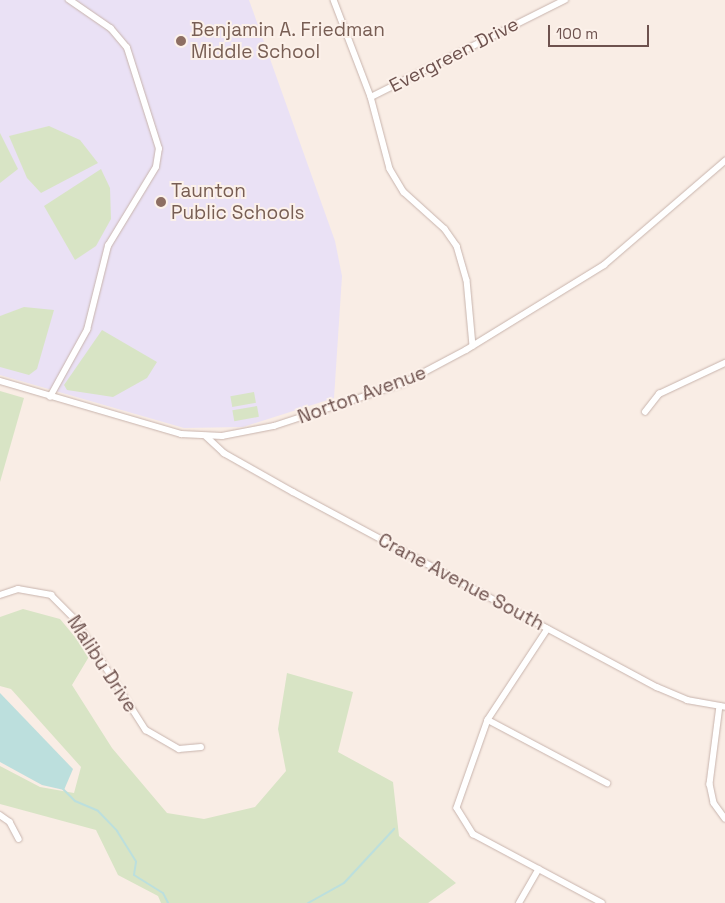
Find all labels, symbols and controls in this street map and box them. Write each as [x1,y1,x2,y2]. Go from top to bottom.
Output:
street label: Evergreen Drive [385,13,523,97]
scale bar [550,15,651,47]
place label: Benjamin A. Friedman Middle School [191,19,386,63]
text: 100 m [556,24,598,43]
marker: Benjamin A. Friedman Middle School [175,35,187,47]
place label: Taunton Public Schools [171,180,305,224]
marker: Taunton Public Schools [155,196,167,208]
street label: Norton Avenue [295,361,429,429]
street label: Crane Avenue South [374,528,548,636]
street label: Malibu Drive [62,611,142,717]

